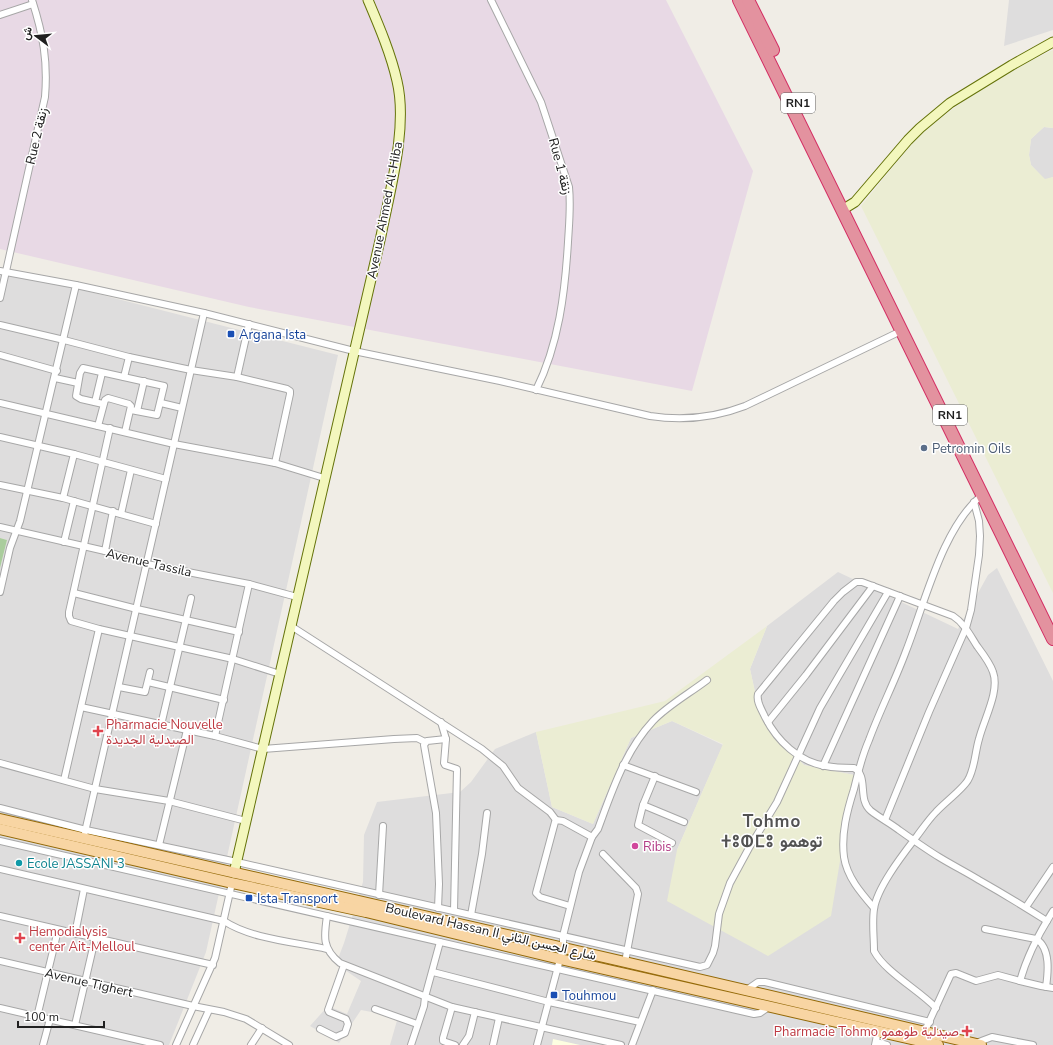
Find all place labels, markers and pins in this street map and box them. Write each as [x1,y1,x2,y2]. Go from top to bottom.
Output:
place label: Argana Ista [239,326,306,344]
marker: Argana Ista [226,329,236,339]
place label: Petromin Oils [932,440,1011,458]
marker: Petromin Oils [919,443,929,453]
place label: Pharmacie Nouvelle الصيدلية الجديدة [106,716,223,749]
marker: Pharmacie Nouvelle الصيدلية الجديدة [93,726,103,736]
place label: Ribis [643,838,672,856]
marker: Ribis [630,841,640,851]
place label: Ecole JASSANI 3 [27,855,125,873]
marker: Ecole JASSANI 3 [14,858,24,868]
place label: Ista Transport [257,890,338,908]
marker: Ista Transport [244,893,254,903]
place label: Hemodialysis center Ait-Melloul [29,923,135,956]
marker: Hemodialysis center Ait-Melloul [14,932,26,944]
place label: Touhmou [562,987,616,1005]
marker: Touhmou [549,990,559,1000]
place label: Pharmacie Tohmo صيدلية طوهمو [774,1023,959,1041]
marker: Pharmacie Tohmo صيدلية طوهمو [962,1026,972,1036]

